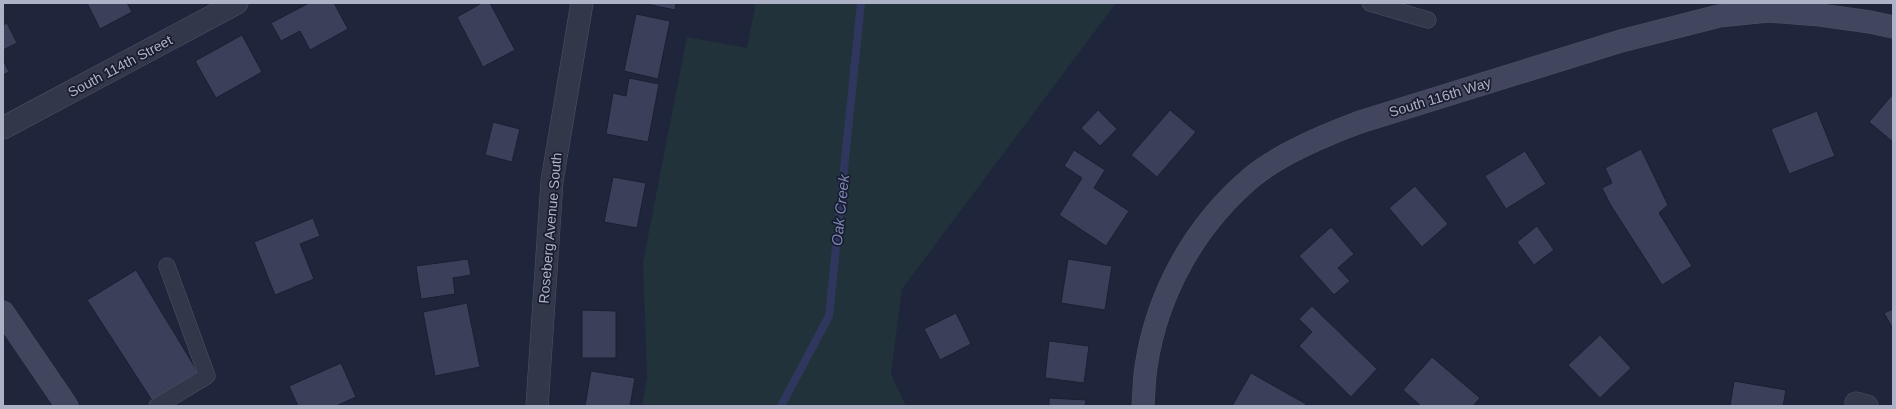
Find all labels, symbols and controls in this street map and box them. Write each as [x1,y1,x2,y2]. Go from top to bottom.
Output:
street label: South 114th Street [65,32,175,100]
street label: South 116th Way [1387,74,1493,120]
street label: Roseberg Avenue South [535,152,565,304]
water label: Oak Creek [828,172,852,247]

